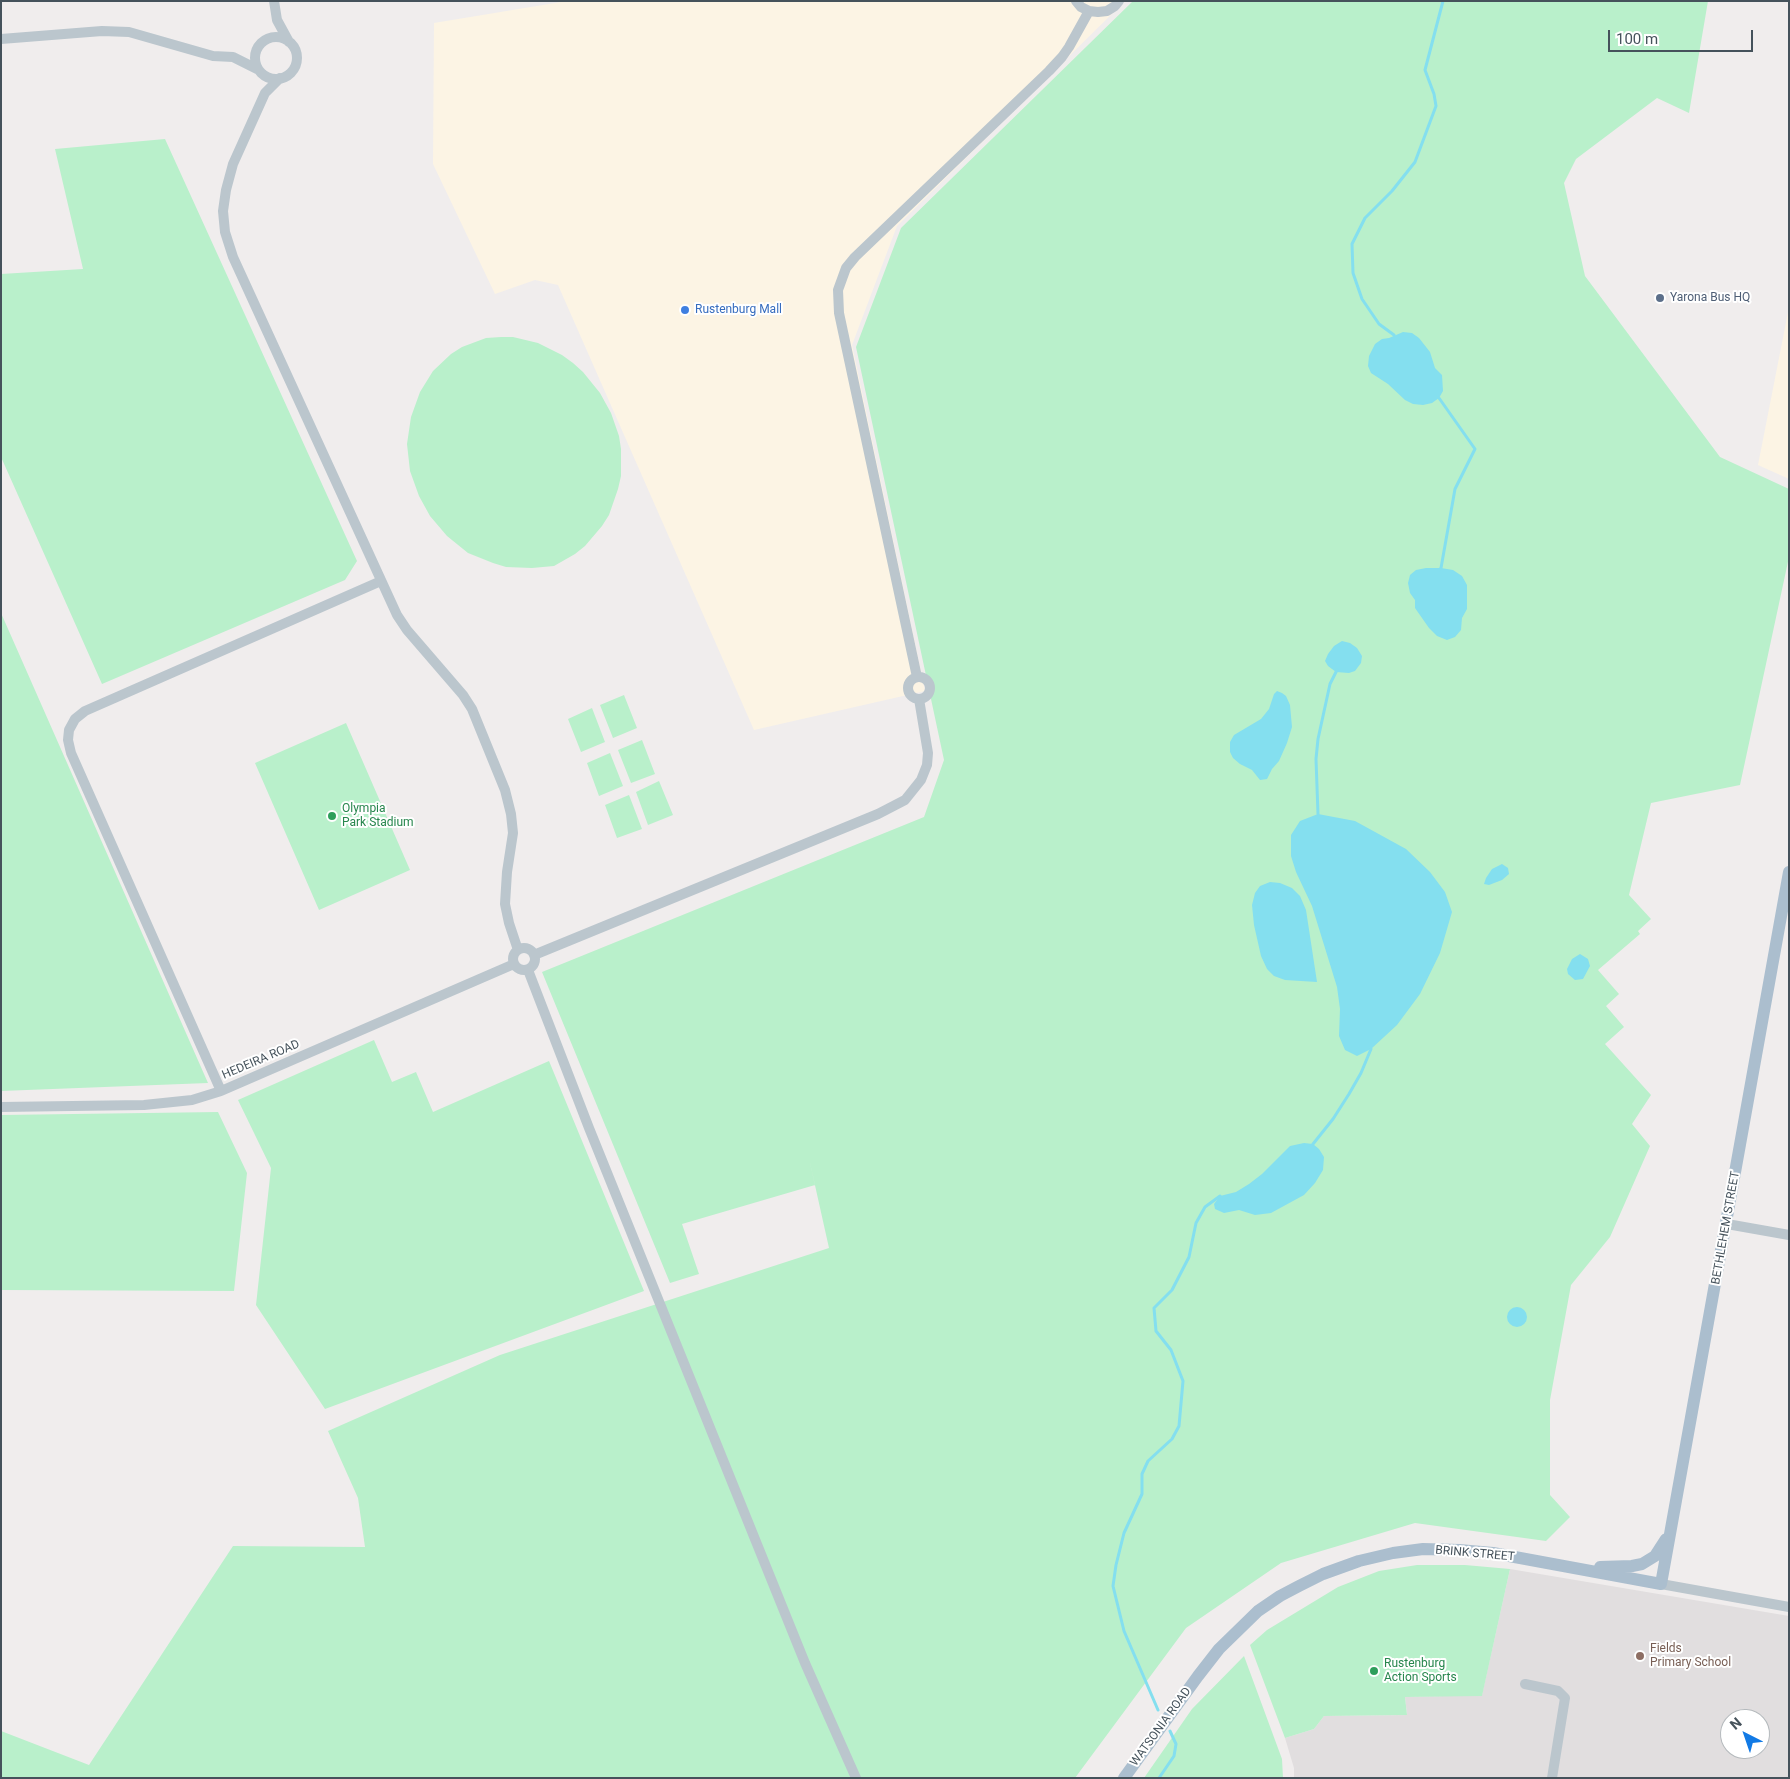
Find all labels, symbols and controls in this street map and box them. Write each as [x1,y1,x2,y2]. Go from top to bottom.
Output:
scale bar [1610,20,1755,52]
text: 100 m [1616,30,1658,48]
place label: Yarona Bus HQ [1670,291,1750,305]
marker: Yarona Bus HQ [1654,292,1666,304]
place label: Rustenburg Mall [695,303,782,317]
marker: Rustenburg Mall [679,304,691,316]
place label: Olympia Park Stadium [342,802,414,830]
marker: Olympia Park Stadium [326,810,338,822]
street label: HEDEIRA ROAD [220,1037,302,1083]
street label: BETHLEHEM STREET [1709,1170,1743,1286]
street label: BRINK STREET [1435,1543,1515,1565]
place label: Fields Primary School [1650,1642,1731,1670]
marker: Fields Primary School [1634,1650,1646,1662]
place label: Rustenburg Action Sports [1384,1657,1457,1685]
marker: Rustenburg Action Sports [1368,1665,1380,1677]
street label: WATSONIA ROAD [1128,1685,1194,1769]
north arrow [1720,1709,1770,1759]
text: N [1727,1714,1745,1733]

